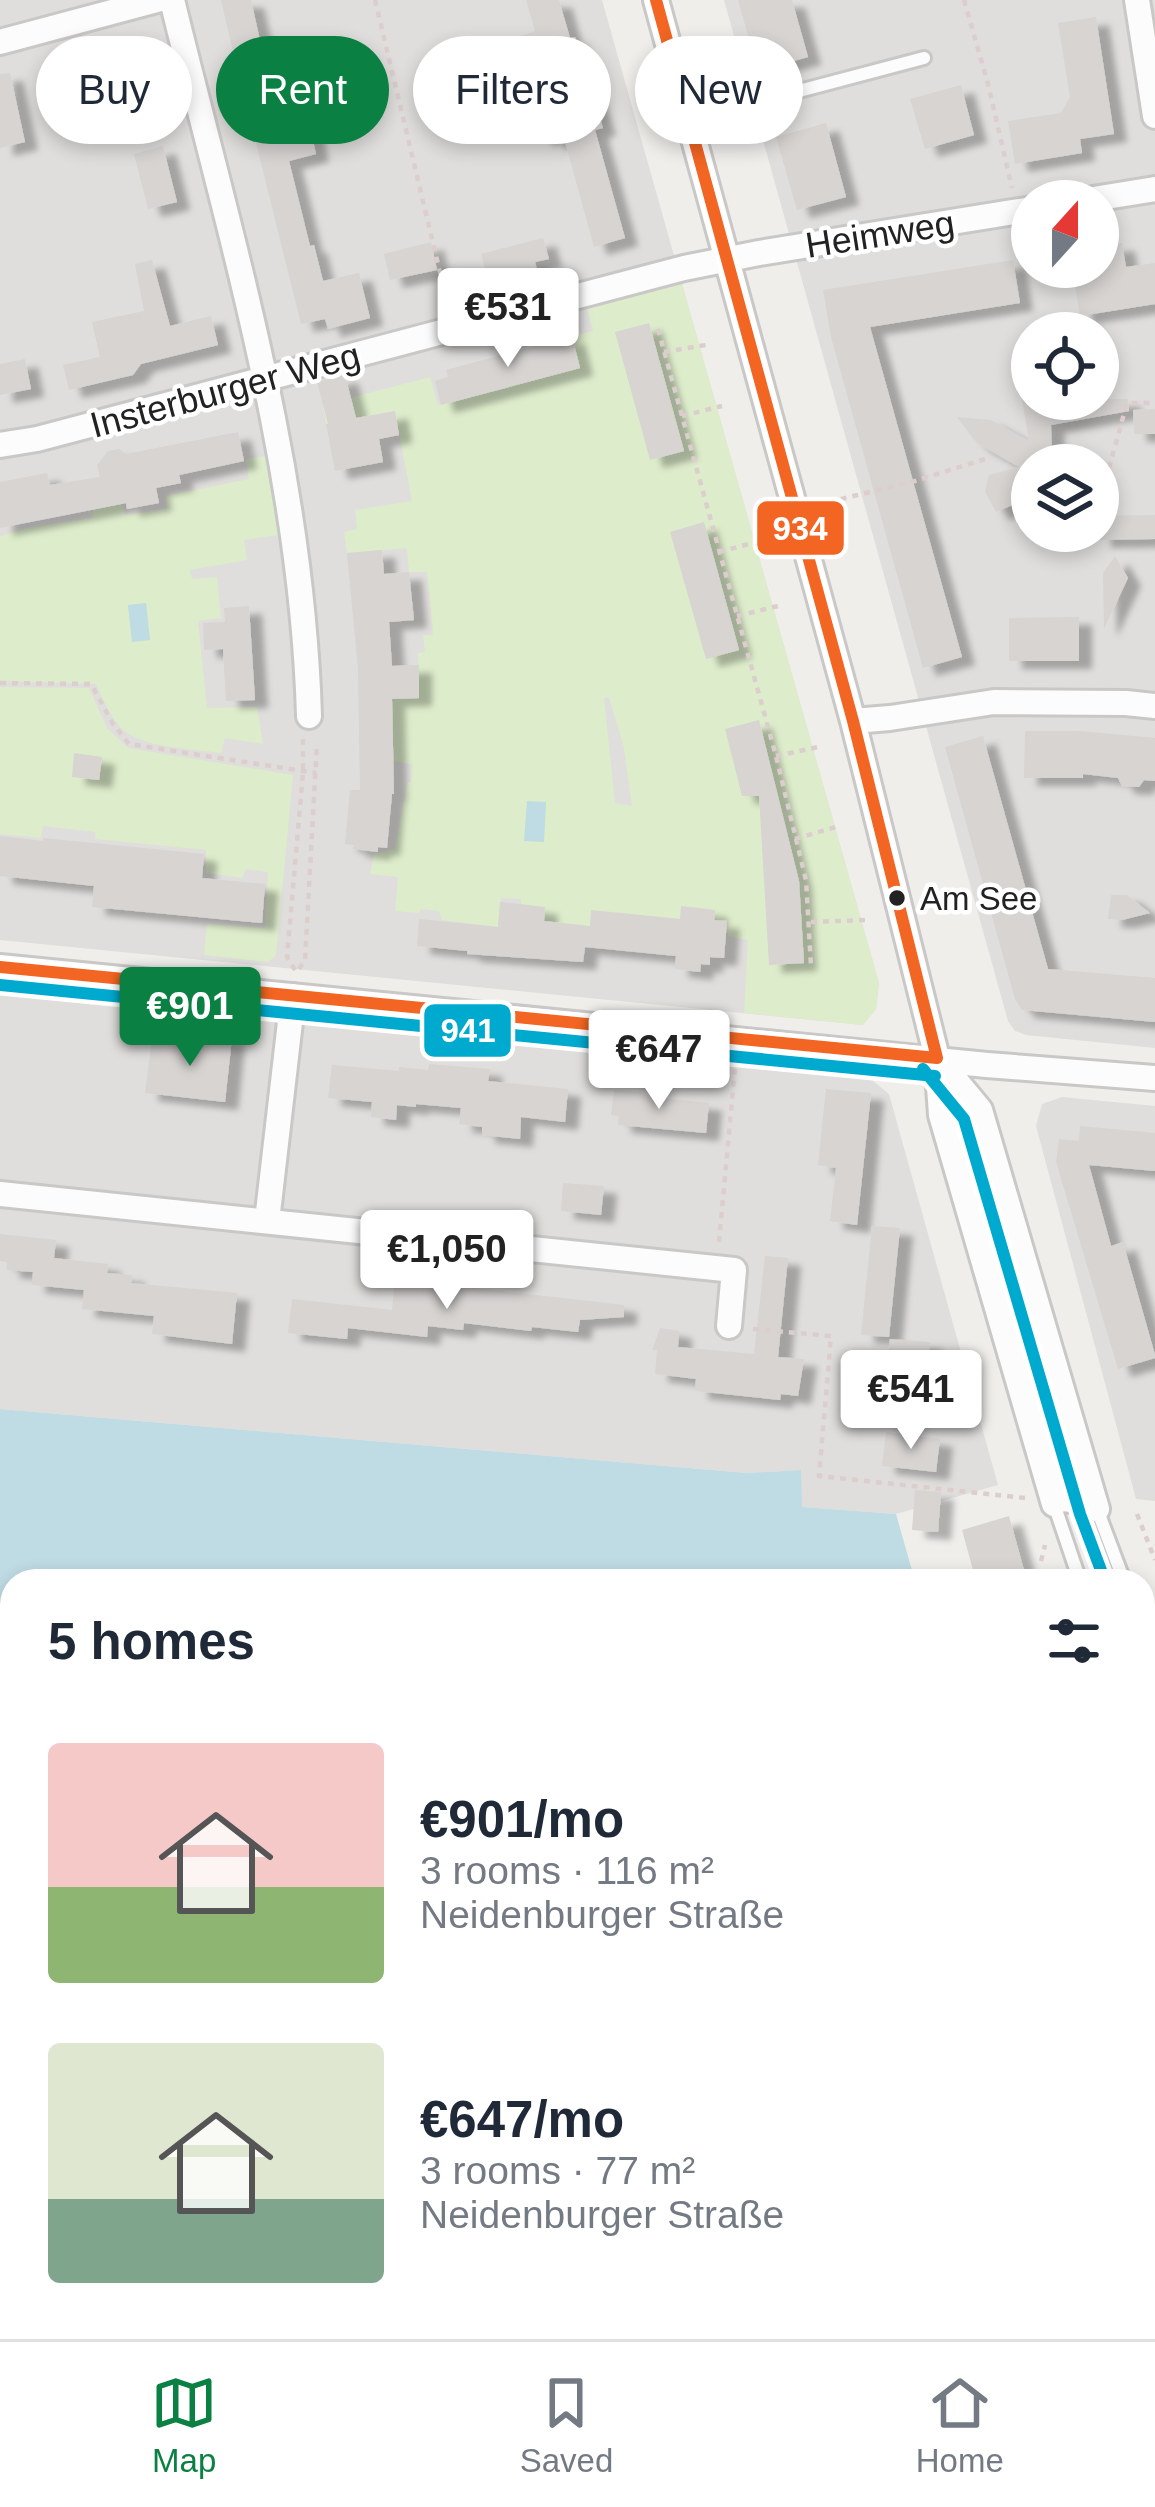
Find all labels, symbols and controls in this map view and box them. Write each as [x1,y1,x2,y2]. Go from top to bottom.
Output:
chip: Buy [36,36,192,144]
chip: Rent [216,36,389,144]
chip: Filters [413,36,611,144]
chip: New [635,36,803,144]
north arrow [1011,180,1119,288]
map controls [1011,180,1119,552]
street label: Heimweg [803,202,957,266]
pin: €531 [437,268,579,370]
text: €531 [465,285,551,328]
button: locate [1011,312,1119,420]
street label: Insterburger Weg [86,334,364,446]
button: layers [1011,444,1119,552]
line badge: 934 [755,499,846,557]
text: 934 [772,510,828,547]
place label: Am See [920,880,1037,917]
marker: Am See [886,887,908,909]
pin: €901 [119,967,261,1069]
text: €901 [147,984,233,1027]
line badge: 941 [422,1002,513,1059]
pin: €647 [588,1010,730,1112]
text: 941 [440,1012,496,1049]
text: €647 [616,1027,702,1070]
pin: €1,050 [349,1210,545,1312]
text: €1,050 [387,1227,507,1270]
pin: €541 [840,1350,982,1452]
text: €541 [868,1367,954,1410]
icon: filters [1041,1608,1107,1674]
text: 5 homes [48,1613,255,1670]
icon: home [144,1791,288,1935]
text: €901/mo [420,1791,624,1848]
text: 3 rooms · 116 m² [420,1849,714,1892]
text: Neidenburger Straße [420,1893,784,1936]
icon: home [144,2091,288,2235]
text: €647/mo [420,2091,624,2148]
text: 3 rooms · 77 m² [420,2149,695,2192]
text: Neidenburger Straße [420,2193,784,2236]
tab: Map [151,2370,217,2480]
tab: Saved [520,2370,613,2480]
tab: Home [916,2370,1004,2480]

